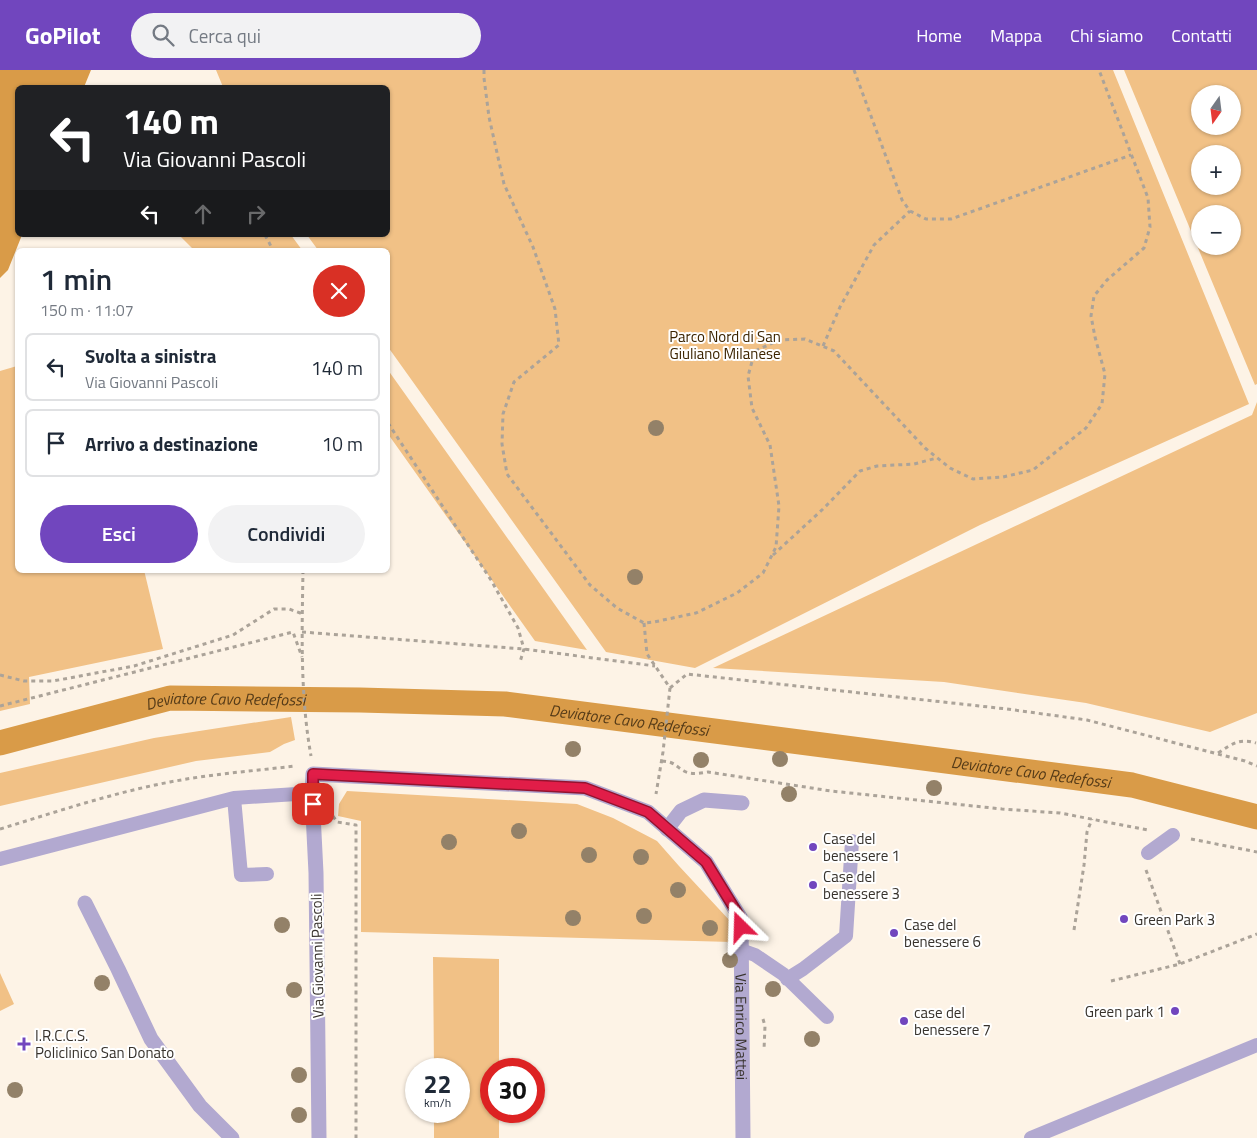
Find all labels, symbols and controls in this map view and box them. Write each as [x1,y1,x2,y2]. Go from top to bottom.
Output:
search box [131,13,481,58]
text: GoPilot [25,17,101,53]
icon: search [149,21,177,49]
text: Cerca qui [189,21,261,50]
text: Home [916,22,962,49]
text: Mappa [990,22,1042,49]
text: Chi siamo [1070,22,1143,49]
text: Contatti [1171,22,1232,49]
north arrow [1191,85,1241,135]
map controls [1191,85,1241,255]
text: 140 m [123,94,219,148]
icon: left [40,105,105,170]
text: Via Giovanni Pascoli [123,142,306,176]
button: + [1191,145,1241,195]
icon: left [136,200,164,228]
icon: ahead [189,200,217,228]
icon: right [242,200,270,228]
button: − [1191,205,1241,255]
text: 1 min [40,256,112,302]
button: close [313,265,365,317]
text: 150 m · 11:07 [40,298,134,322]
park label: Parco Nord di San Giuliano Milanese [669,325,781,365]
text: Svolta a sinistra [85,341,216,370]
icon: left [42,353,70,381]
text: 140 m [311,353,363,382]
text: Via Giovanni Pascoli [85,370,218,394]
icon: arrive [42,429,70,457]
text: Arrivo a destinazione [85,429,258,458]
text: 10 m [322,429,363,458]
button: Esci [40,505,198,563]
button: Condividi [208,505,365,563]
water label: Deviatore Cavo Redefossi [143,686,307,716]
water label: Deviatore Cavo Redefossi [548,698,712,742]
water label: Deviatore Cavo Redefossi [950,750,1113,794]
pin [292,783,334,825]
icon: arrive [299,790,327,818]
place label: Case del benessere 1 [823,827,900,867]
marker: Case del benessere 1 [807,841,819,853]
place label: Case del benessere 3 [823,865,900,905]
marker: Case del benessere 3 [807,879,819,891]
street label: Via Giovanni Pascoli [304,893,330,1019]
position arrow [714,900,766,952]
place label: Green Park 3 [1134,908,1215,931]
place label: Case del benessere 6 [904,913,981,953]
marker: Green Park 3 [1118,913,1130,925]
marker: Case del benessere 6 [888,927,900,939]
street label: Via Enrico Mattei [730,973,754,1080]
place label: Green park 1 [1085,1000,1165,1023]
place label: case del benessere 7 [914,1001,991,1041]
marker: Green park 1 [1169,1005,1181,1017]
marker: case del benessere 7 [898,1015,910,1027]
place label: I.R.C.C.S. Policlinico San Donato [35,1024,174,1064]
marker: I.R.C.C.S. Policlinico San Donato [17,1037,31,1051]
speed limit sign: 30 [480,1058,545,1123]
text: 22 [423,1065,452,1103]
text: km/h [424,1093,451,1112]

